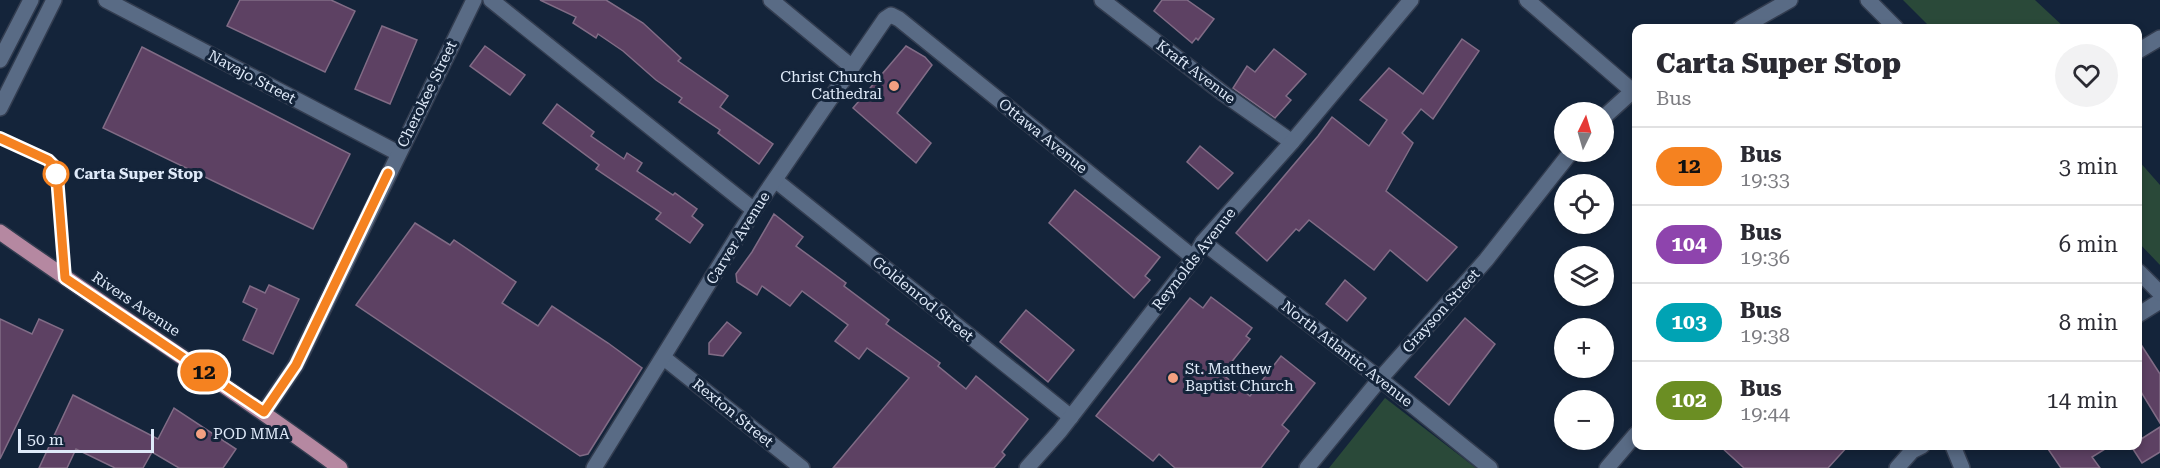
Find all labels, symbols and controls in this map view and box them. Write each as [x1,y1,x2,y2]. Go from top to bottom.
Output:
street label: Kraft Avenue [1153,36,1239,108]
street label: Cherokee Street [393,37,461,150]
button: heart [2055,44,2118,107]
street label: Navajo Street [205,46,299,108]
text: Carta Super Stop [1656,47,1901,80]
place label: Christ Church Cathedral [780,68,882,103]
marker: Christ Church Cathedral [887,79,901,93]
text: Bus [1656,86,1691,110]
street label: Ottawa Avenue [995,95,1091,177]
north arrow [1554,102,1614,162]
map controls [1554,102,1614,450]
text: Bus [1740,142,1782,167]
text: 12 [1677,154,1701,178]
text: 3 min [2059,154,2118,179]
marker: Carta Super Stop [43,161,69,187]
place label: Carta Super Stop [74,165,203,183]
text: 19:33 [1740,167,1790,191]
button: locate [1554,174,1614,234]
street label: Carver Avenue [702,188,774,288]
street label: Reynolds Avenue [1148,204,1240,314]
text: Bus [1740,220,1782,245]
text: 104 [1671,232,1707,256]
text: 6 min [2059,232,2118,257]
text: 19:36 [1740,245,1790,269]
button: layers [1554,246,1614,306]
street label: Goldenrod Street [869,253,978,346]
street label: Grayson Street [1399,265,1484,357]
street label: Rivers Avenue [88,268,184,340]
street label: North Atlantic Avenue [1278,297,1416,411]
text: Bus [1740,298,1782,323]
text: 103 [1671,310,1707,334]
text: 8 min [2059,310,2118,335]
button: + [1554,318,1614,378]
text: 19:38 [1740,323,1790,347]
line badge: 12 [177,352,231,392]
text: 12 [192,360,216,384]
place label: St. Matthew Baptist Church [1185,360,1294,395]
marker: St. Matthew Baptist Church [1166,371,1180,385]
street label: Rexton Street [689,375,777,451]
text: Bus [1740,376,1782,401]
text: 102 [1671,388,1707,412]
text: 14 min [2047,388,2118,413]
button: − [1554,390,1614,450]
text: 19:44 [1740,401,1790,425]
place label: POD MMA [213,425,290,443]
scale bar [18,426,154,454]
marker: POD MMA [194,427,208,441]
text: 50 m [27,430,64,449]

